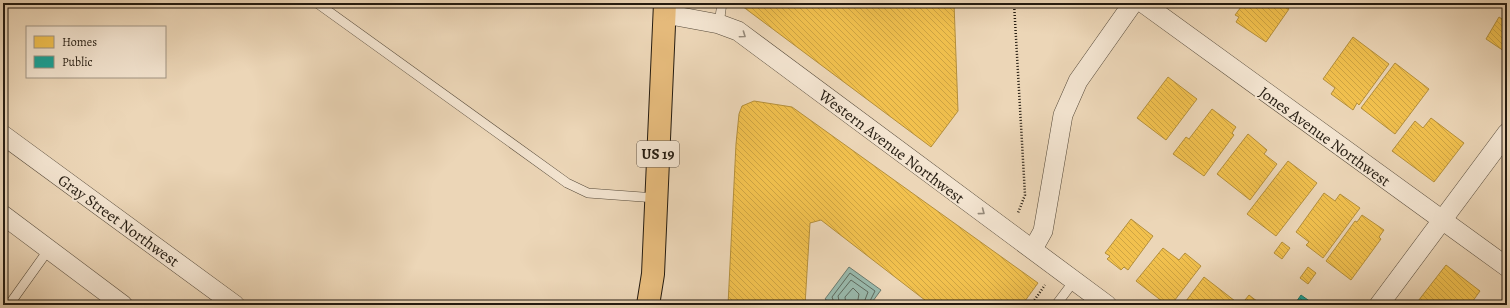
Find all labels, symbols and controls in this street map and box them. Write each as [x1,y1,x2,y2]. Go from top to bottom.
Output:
legend [26,26,166,78]
one-way arrow [738,30,745,37]
text: Homes [62,34,97,50]
text: Public [62,54,93,70]
street label: Jones Avenue Northwest [1254,82,1395,192]
street label: Western Avenue Northwest [813,84,969,209]
road number: US 19 [637,141,679,167]
street label: Gray Street Northwest [53,169,184,272]
one-way arrow [978,207,985,215]

